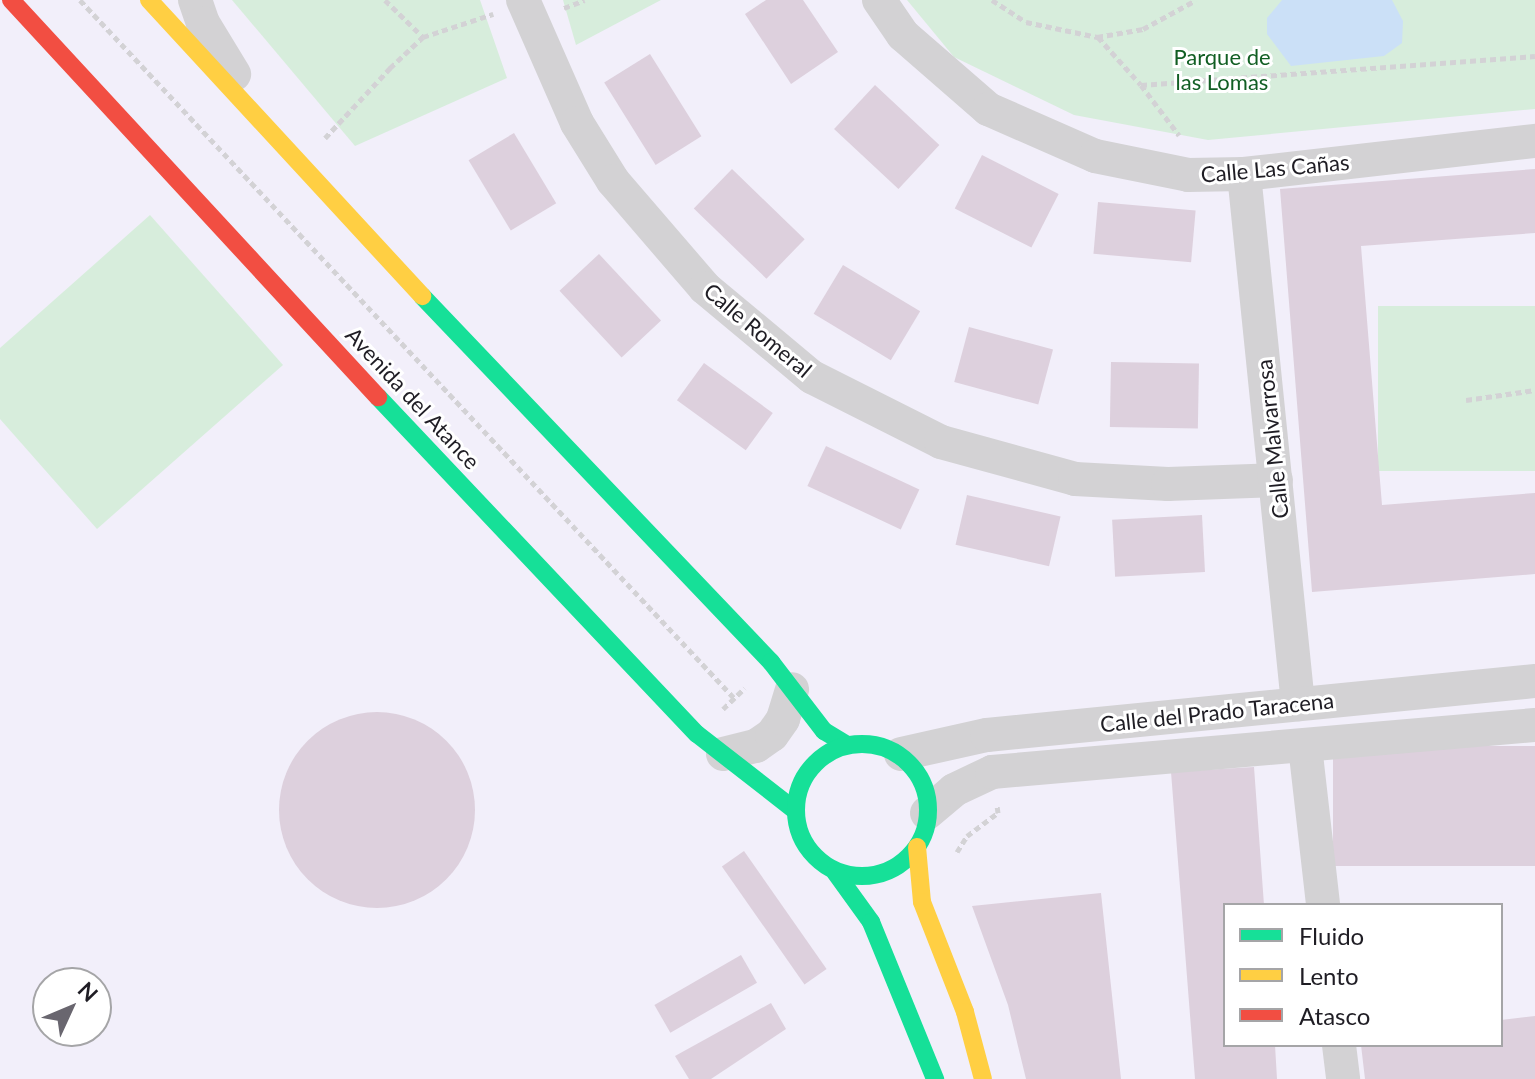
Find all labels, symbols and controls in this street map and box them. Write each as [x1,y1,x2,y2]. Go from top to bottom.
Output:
park label: Parque de las Lomas [1173,43,1271,94]
street label: Calle Las Cañas [1200,148,1350,188]
street label: Calle Romeral [699,277,817,383]
street label: Avenida del Atance [340,321,486,475]
street label: Calle Malvarrosa [1251,358,1293,520]
street label: Calle del Prado Taracena [1098,687,1336,737]
legend [1223,903,1503,1047]
text: Fluido [1299,921,1364,950]
text: Lento [1299,961,1359,990]
north arrow [32,967,112,1047]
text: N [73,976,104,1007]
text: Atasco [1299,1001,1370,1030]

